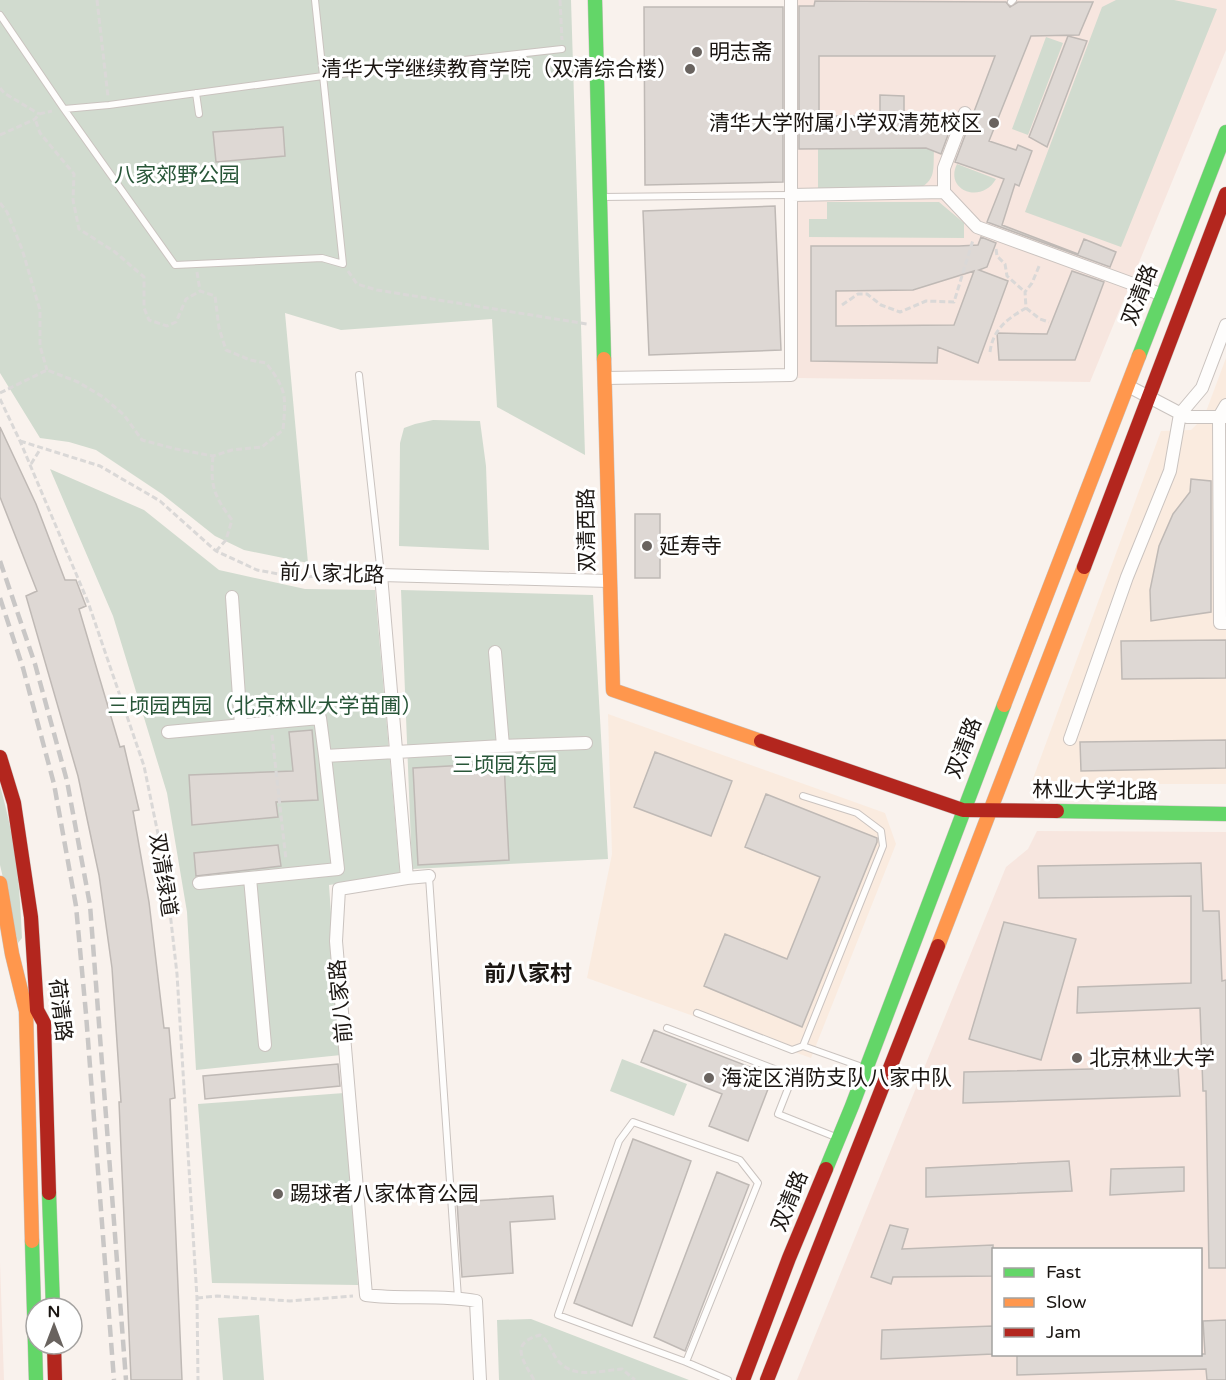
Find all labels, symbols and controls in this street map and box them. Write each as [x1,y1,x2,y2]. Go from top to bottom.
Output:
place label: 明志斋 [709,40,772,65]
marker: 明志斋 [690,45,704,59]
place label: 清华大学继续教育学院（双清综合楼） [321,57,678,82]
marker: 清华大学继续教育学院（双清综合楼） [683,62,697,76]
place label: 清华大学附属小学双清苑校区 [709,111,982,136]
marker: 清华大学附属小学双清苑校区 [987,116,1001,130]
park label: 八家郊野公园 [114,163,240,188]
street label: 双清路 [1117,261,1163,329]
street label: 双清西路 [574,488,600,572]
place label: 延寿寺 [659,534,722,559]
marker: 延寿寺 [640,539,654,553]
street label: 前八家北路 [279,560,385,588]
park label: 三顷园西园（北京林业大学苗圃） [108,694,423,719]
street label: 双清路 [941,714,987,782]
park label: 三顷园东园 [453,753,558,778]
street label: 林业大学北路 [1032,777,1158,805]
street label: 双清绿道 [144,832,182,918]
street label: 前八家路 [325,958,357,1044]
district label: 前八家村 [484,961,572,987]
street label: 荷清路 [44,977,76,1043]
place label: 北京林业大学 [1089,1046,1215,1071]
marker: 北京林业大学 [1070,1051,1084,1065]
place label: 海淀区消防支队八家中队 [721,1066,952,1091]
marker: 海淀区消防支队八家中队 [702,1071,716,1085]
street label: 双清路 [767,1167,813,1235]
place label: 踢球者八家体育公园 [290,1182,479,1207]
marker: 踢球者八家体育公园 [271,1187,285,1201]
legend [992,1248,1202,1356]
text: Fast [1046,1261,1081,1283]
text: Slow [1046,1291,1087,1313]
north arrow [24,1296,84,1356]
text: N [48,1302,60,1322]
text: Jam [1046,1321,1081,1343]

